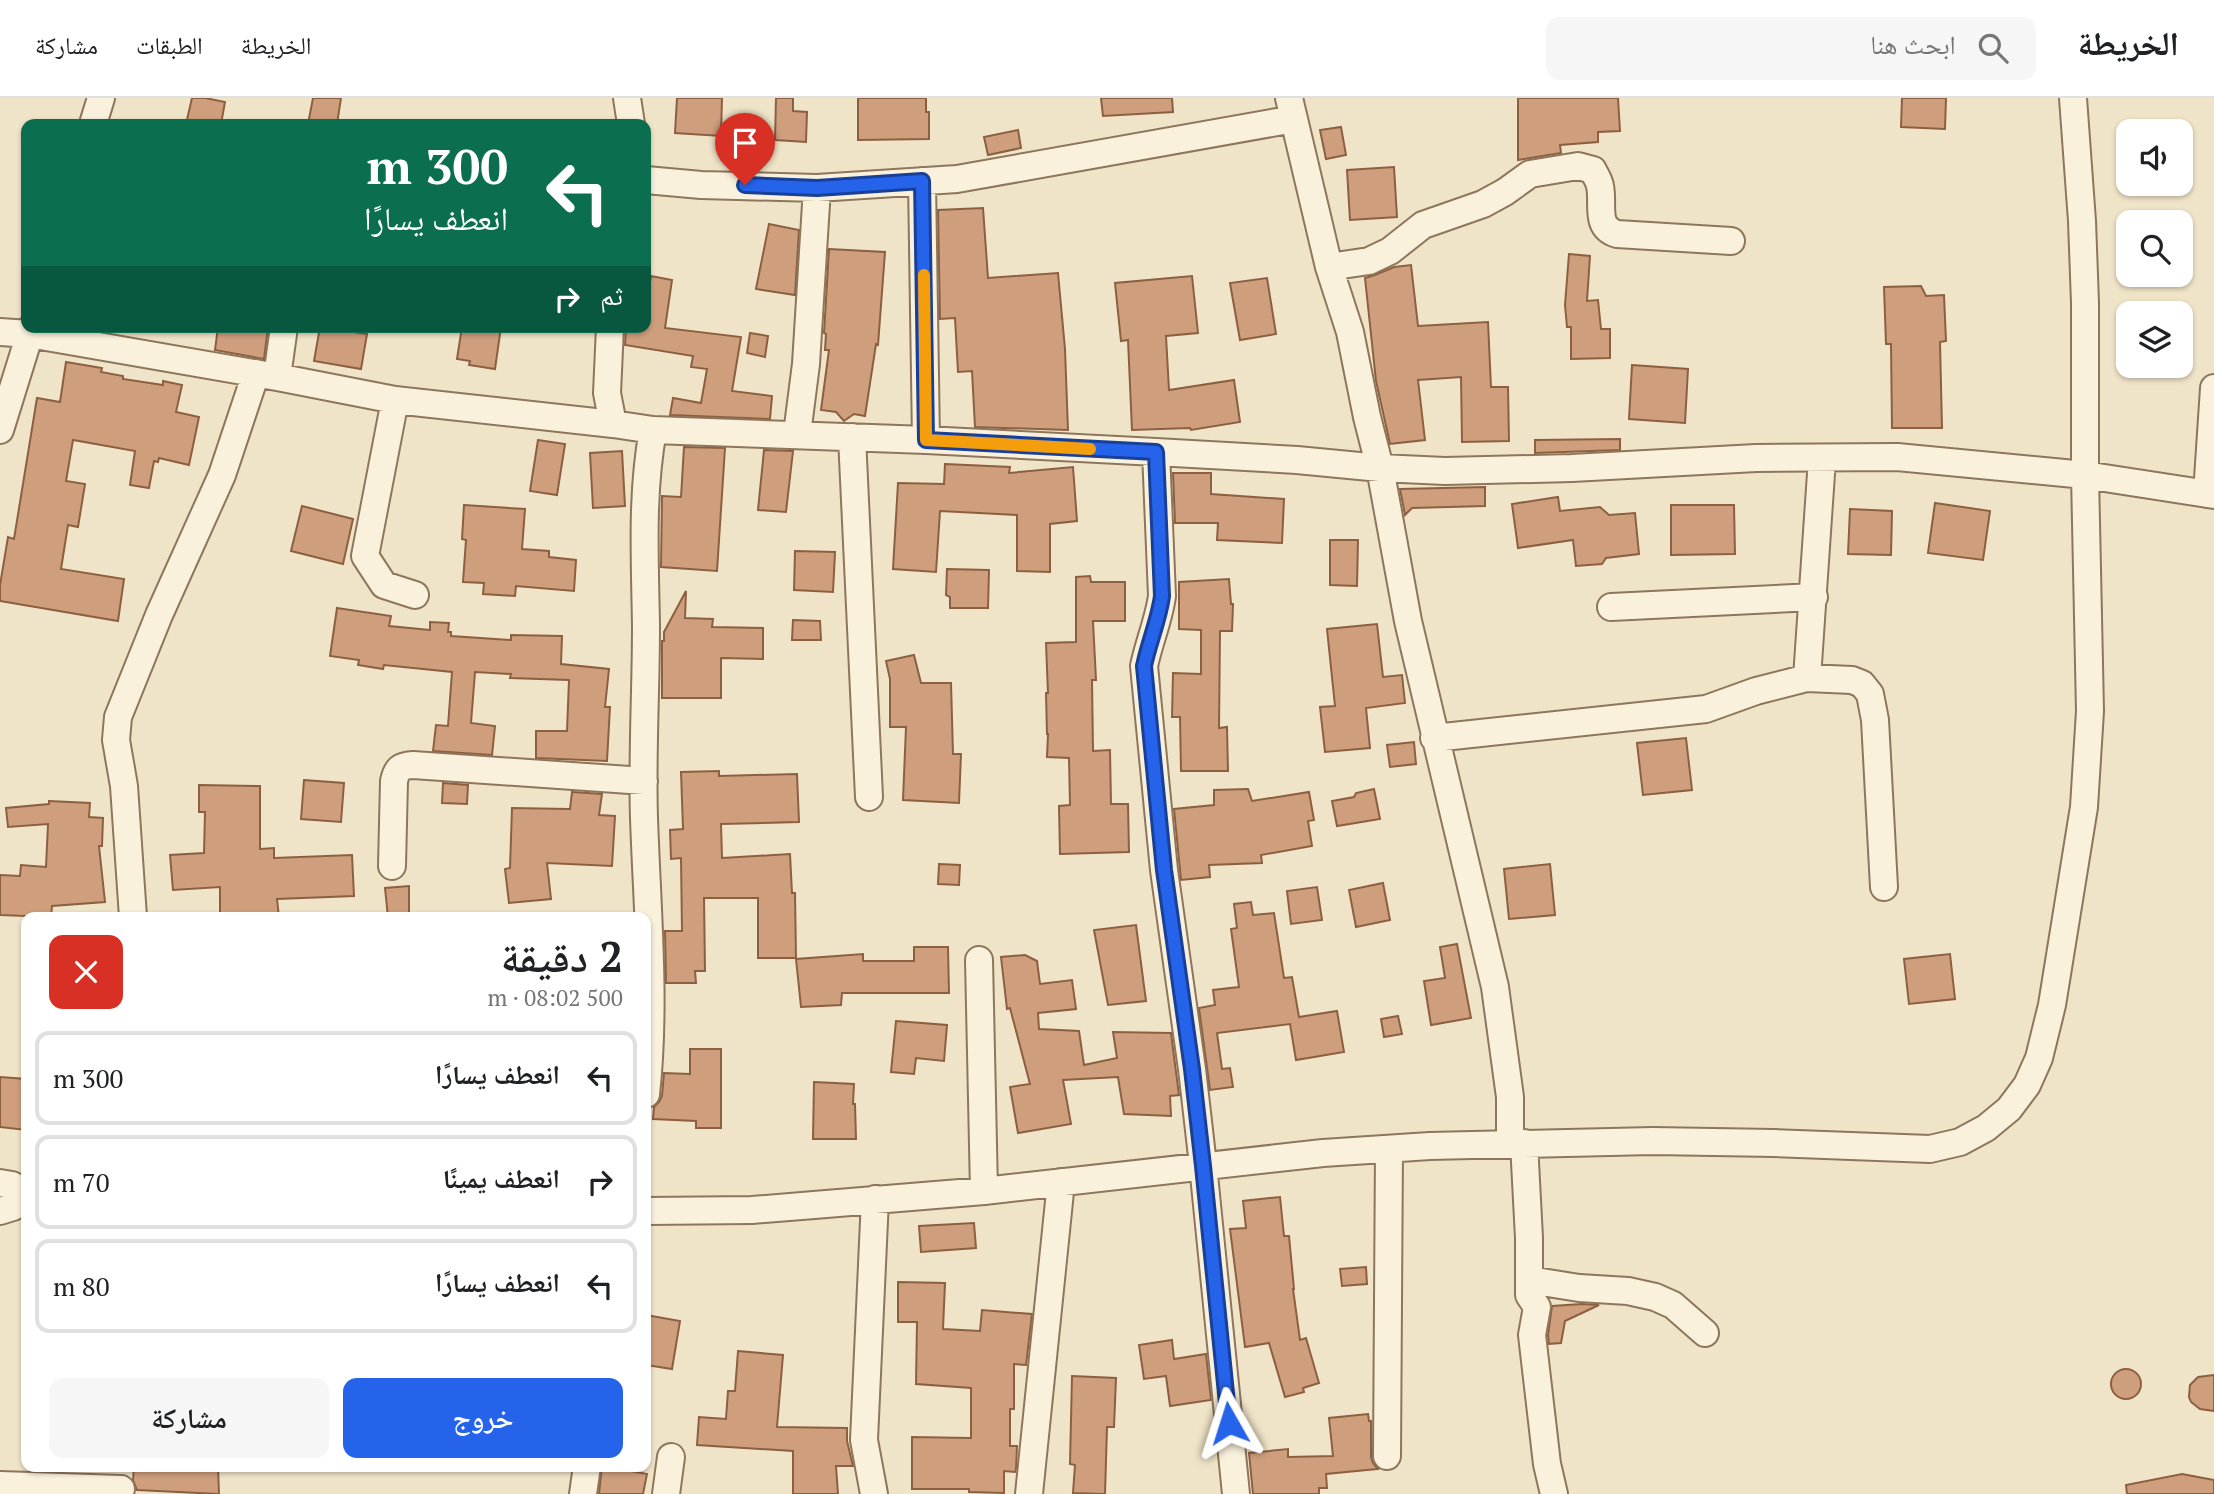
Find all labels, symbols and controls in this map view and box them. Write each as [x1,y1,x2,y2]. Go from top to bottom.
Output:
search box [1546,17,2036,80]
text: الخريطة [2078,21,2179,64]
text: ابحث هنا [1870,27,1956,61]
text: مشاركة [35,29,98,61]
text: الطبقات [136,29,203,61]
text: الخريطة [241,29,311,61]
icon: search [1974,29,2012,67]
pin [715,113,775,185]
map controls [2116,119,2193,378]
button: sound [2116,119,2193,196]
icon: arrive [726,124,764,162]
text: 300 m [366,133,508,198]
icon: left [532,147,623,238]
text: انعطف يسارًا [364,197,508,239]
button: search [2116,210,2193,287]
text: ثم [600,278,623,312]
icon: right [548,280,586,318]
button: layers [2116,301,2193,378]
text: 2 دقيقة [501,928,623,984]
button: close [49,935,123,1009]
text: 500 m · 08:02 [488,982,623,1013]
text: انعطف يسارًا [435,1057,560,1091]
icon: left [581,1059,619,1097]
text: 300 m [53,1061,123,1095]
text: انعطف يمينًا [443,1161,560,1195]
icon: right [581,1163,619,1201]
text: 70 m [53,1165,110,1199]
text: انعطف يسارًا [435,1265,560,1299]
icon: left [581,1267,619,1305]
text: 80 m [53,1269,110,1303]
button: مشاركة [49,1378,329,1458]
button: خروج [343,1378,623,1458]
position arrow [1192,1386,1266,1460]

